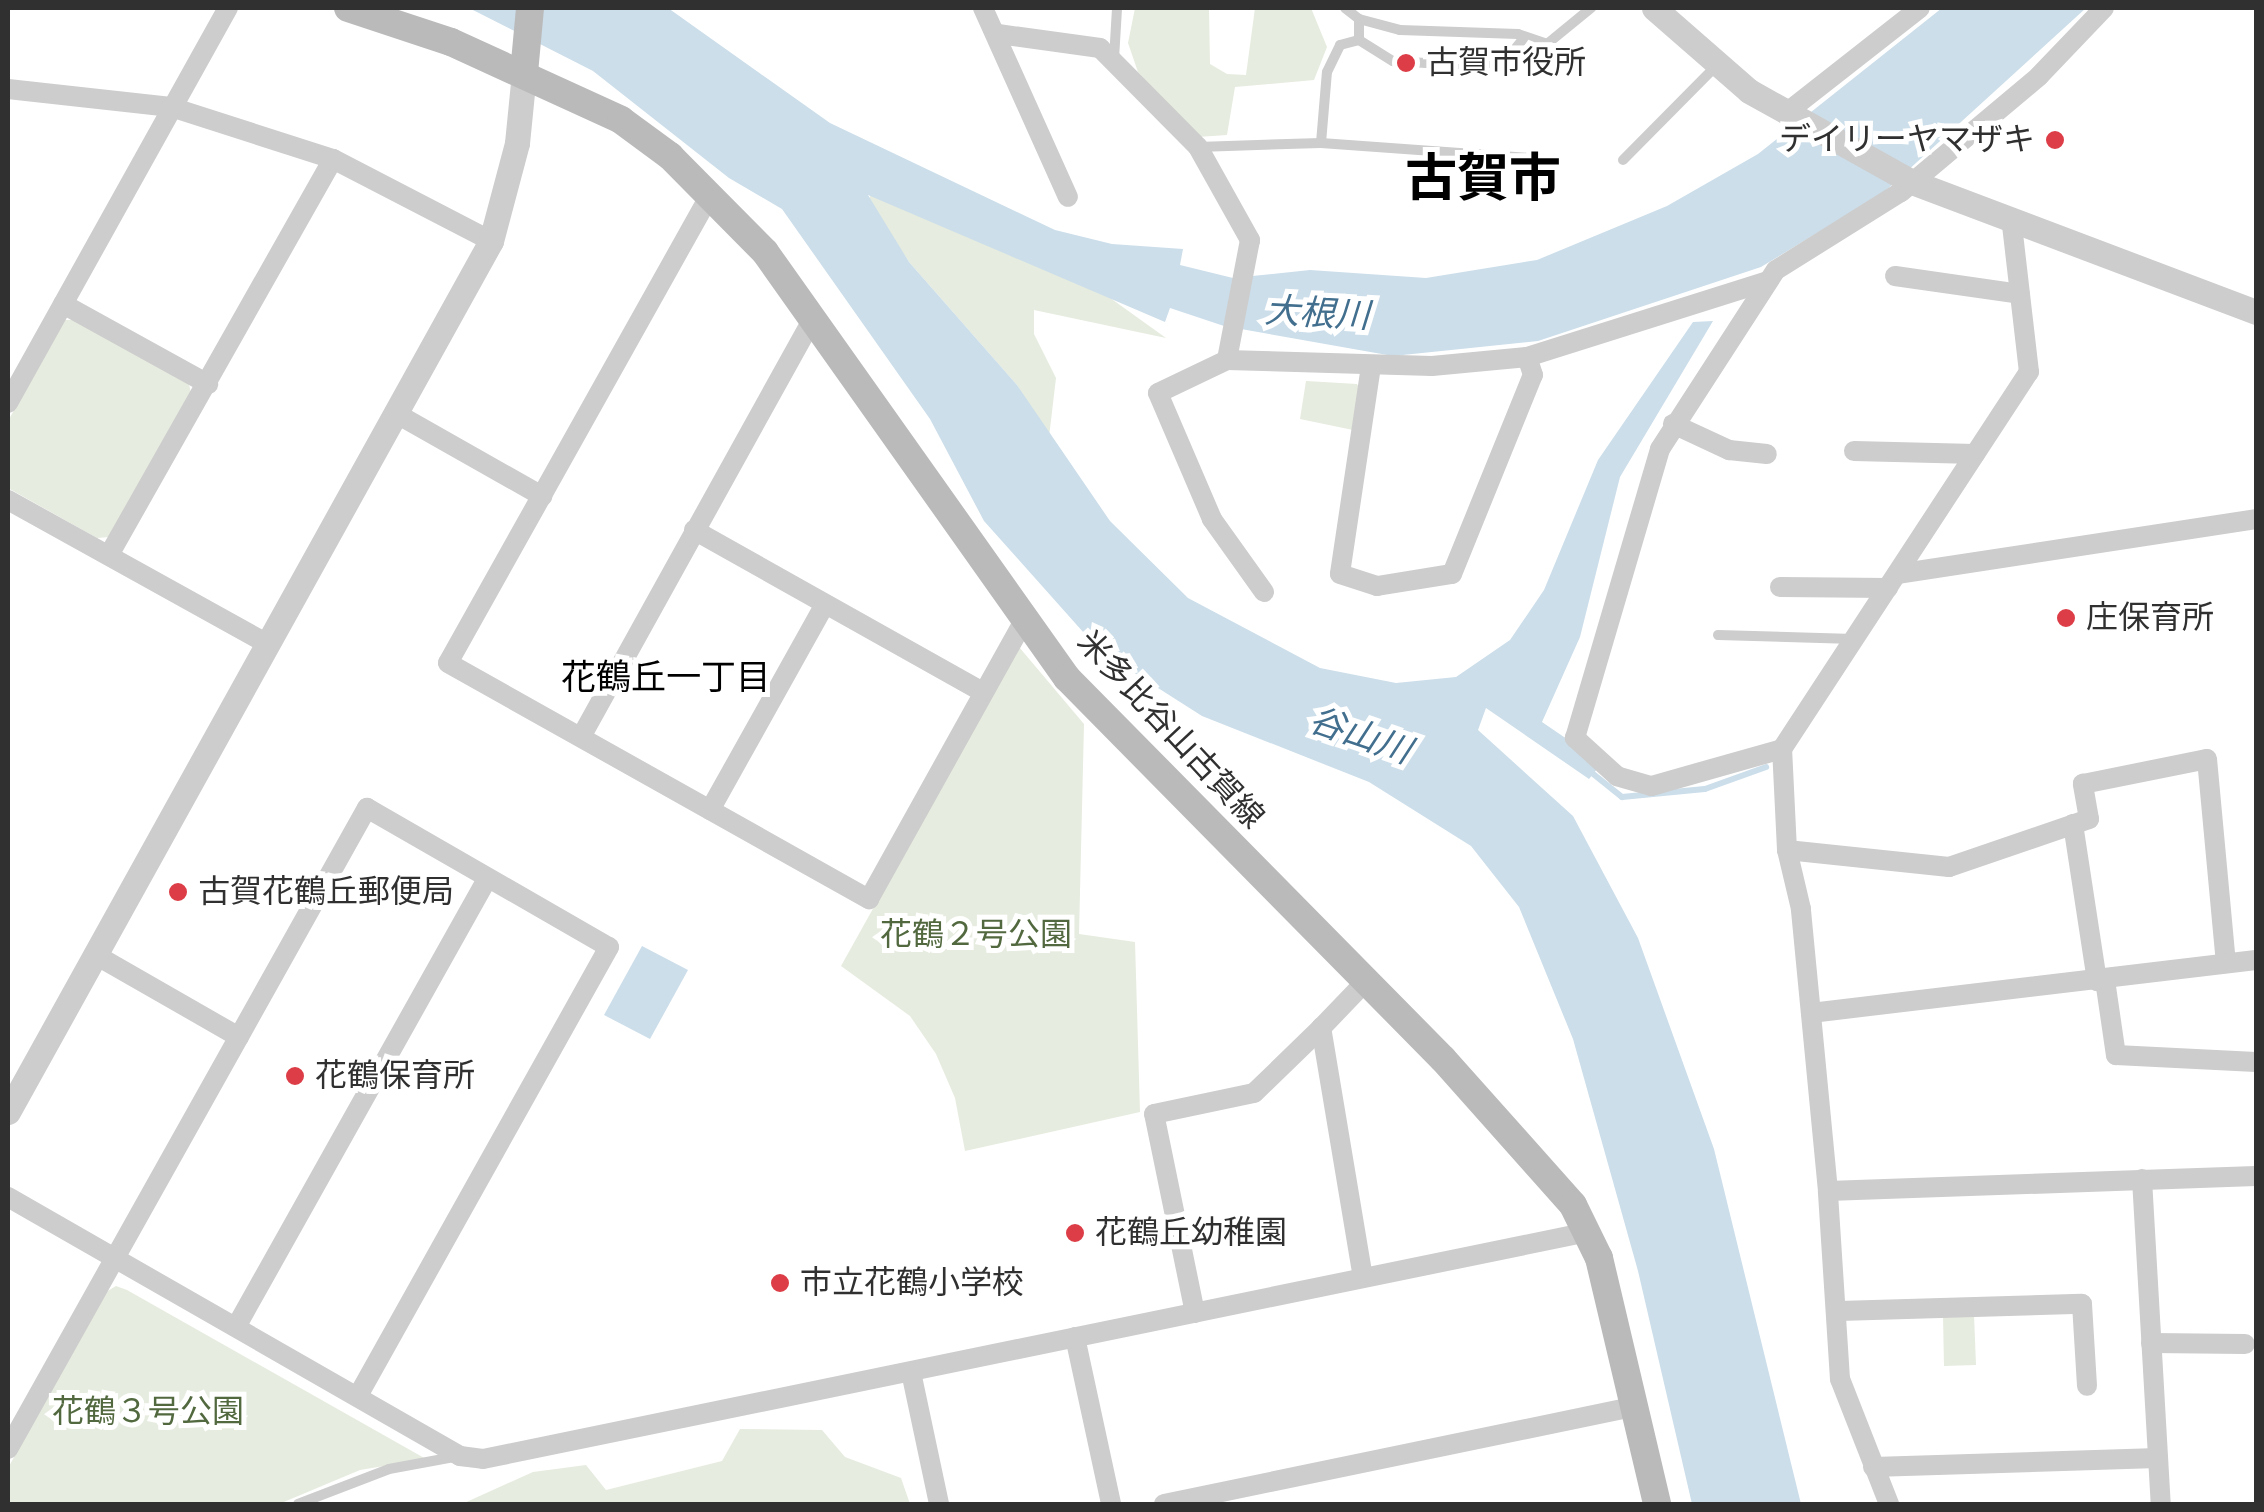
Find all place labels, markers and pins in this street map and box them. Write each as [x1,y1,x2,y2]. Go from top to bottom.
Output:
place label: 古賀市役所 [1426,44,1586,82]
marker: 古賀市役所 [1395,52,1417,74]
place label: デイリーヤマザキ [1779,121,2035,159]
marker: デイリーヤマザキ [2044,129,2066,151]
place label: 庄保育所 [2086,599,2214,637]
marker: 庄保育所 [2055,607,2077,629]
place label: 古賀花鶴丘郵便局 [198,873,454,911]
marker: 古賀花鶴丘郵便局 [167,881,189,903]
place label: 花鶴保育所 [315,1057,475,1095]
marker: 花鶴保育所 [284,1065,306,1087]
place label: 花鶴丘幼稚園 [1095,1214,1287,1252]
marker: 花鶴丘幼稚園 [1064,1222,1086,1244]
place label: 市立花鶴小学校 [800,1264,1024,1302]
marker: 市立花鶴小学校 [769,1272,791,1294]

